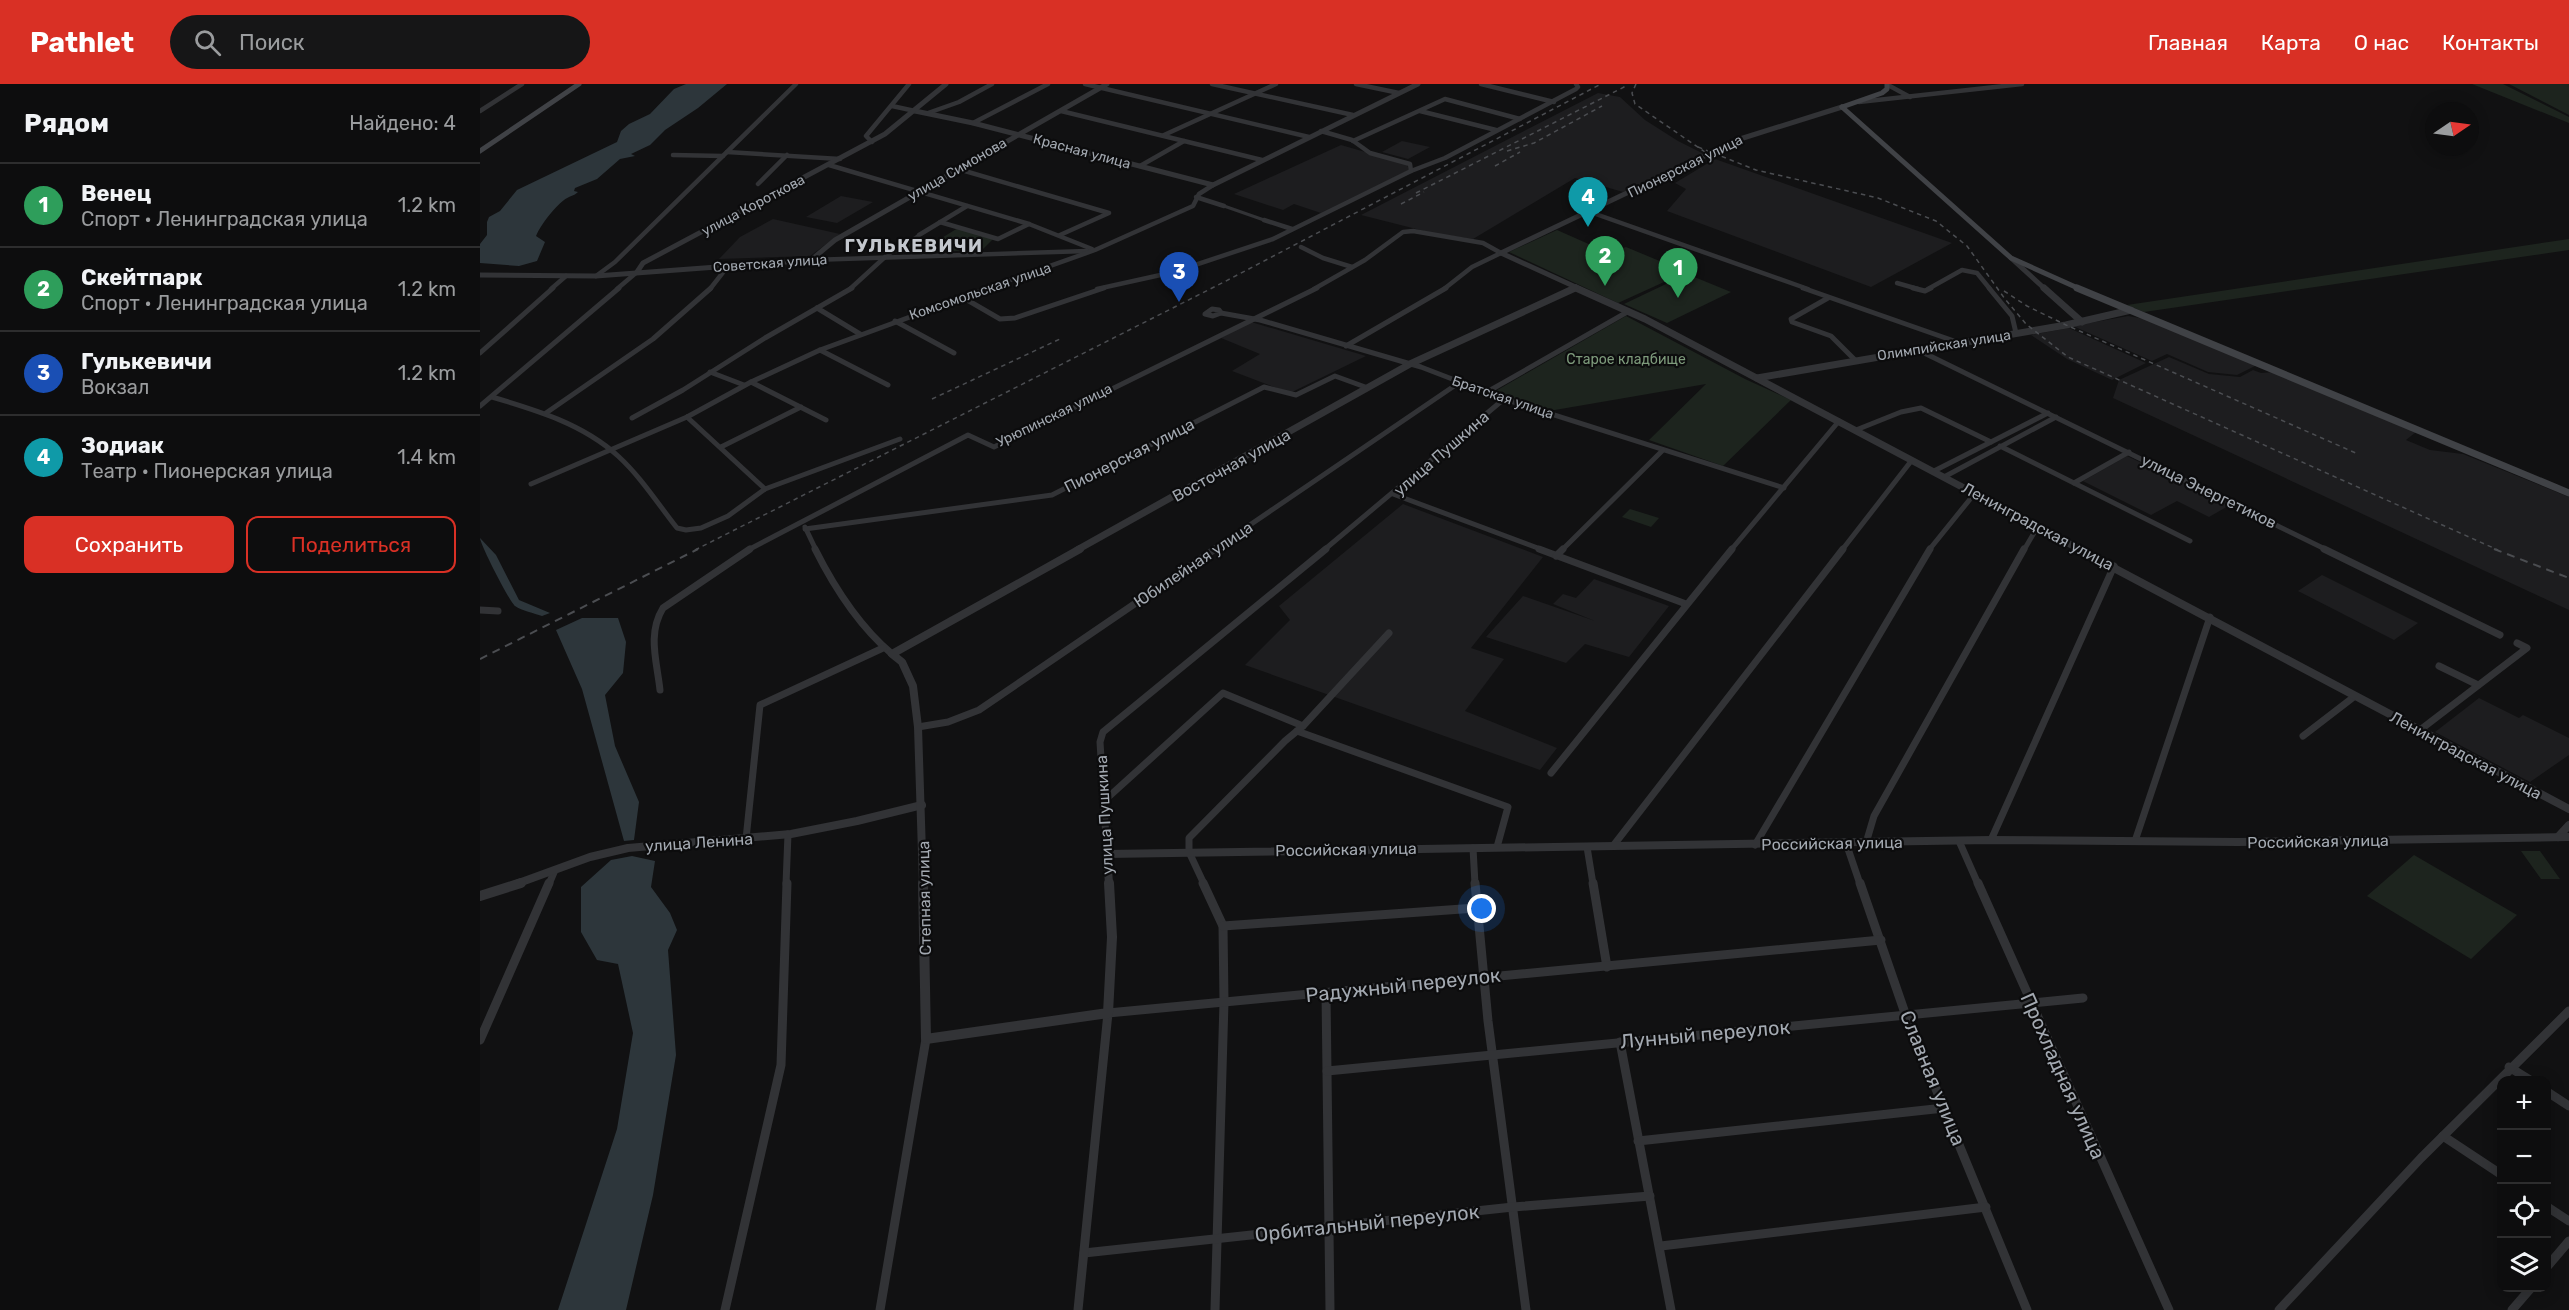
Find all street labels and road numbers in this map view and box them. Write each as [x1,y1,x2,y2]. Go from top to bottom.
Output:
street label: Красная улица [1031,130,1133,173]
street label: Пионерская улица [1625,131,1745,202]
street label: улица Симонова [905,134,1010,205]
street label: улица Короткова [699,171,808,240]
street label: Советская улица [712,251,828,276]
street label: Комсомольская улица [907,259,1053,324]
street label: Олимпийская улица [1876,327,2012,364]
street label: Братская улица [1450,372,1556,423]
street label: Урюпинская улица [994,380,1115,451]
street label: улица Пушкина [1390,407,1493,500]
street label: Пионерская улица [1061,414,1197,496]
street label: Восточная улица [1169,425,1294,506]
street label: улица Энергетиков [2138,450,2280,533]
street label: Ленинградская улица [1959,478,2117,575]
street label: Юбилейная улица [1130,518,1256,611]
street label: Ленинградская улица [2387,707,2545,804]
street label: улица Пушкина [1092,755,1117,875]
street label: улица Ленина [644,829,754,856]
street label: Российская улица [2247,831,2389,852]
street label: Российская улица [1761,833,1903,854]
street label: Российская улица [1275,839,1417,860]
street label: Степная улица [914,841,935,955]
street label: Радужный переулок [1304,963,1502,1007]
street label: Прохладная улица [2016,989,2110,1163]
street label: Славная улица [1895,1007,1971,1149]
street label: Лунный переулок [1619,1015,1791,1053]
street label: Орбитальный переулок [1254,1199,1481,1247]

